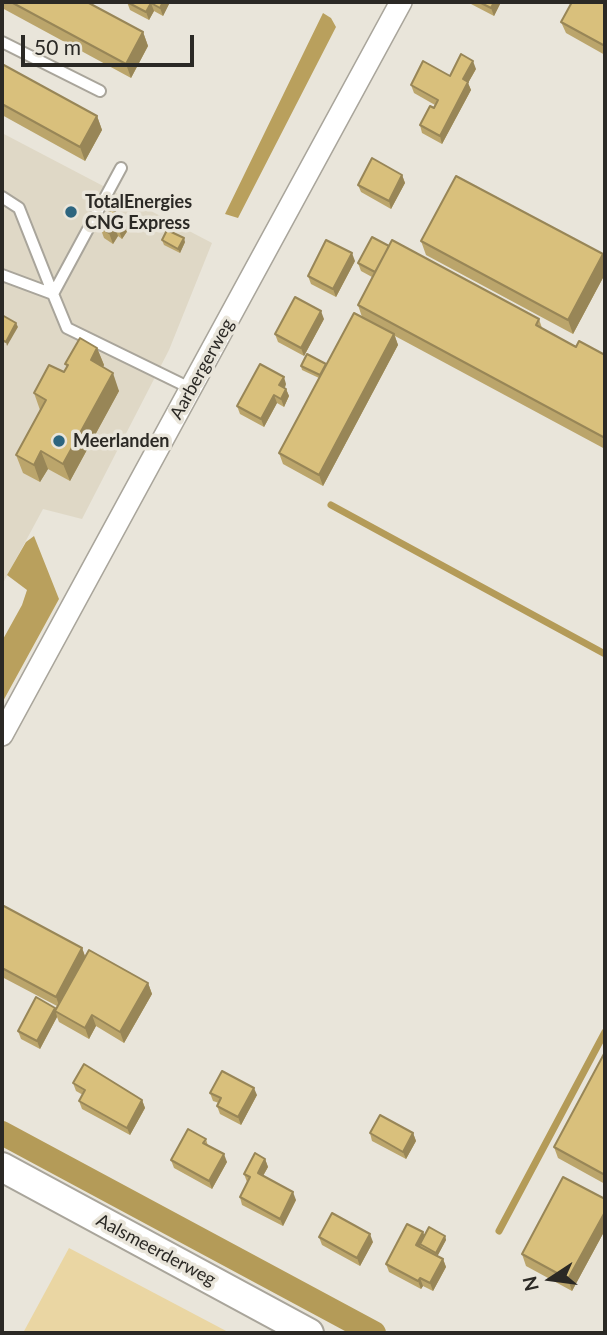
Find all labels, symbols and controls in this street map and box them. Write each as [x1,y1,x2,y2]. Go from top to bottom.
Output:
scale bar [24,21,198,65]
text: 50 m [34,34,81,59]
place label: TotalEnergies CNG Express [85,191,192,234]
marker: TotalEnergies CNG Express [63,204,79,220]
street label: Aarbergerweg [165,315,239,423]
place label: Meerlanden [73,430,169,452]
marker: Meerlanden [51,433,67,449]
street label: Aalsmeerderweg [93,1209,219,1291]
north arrow [516,1244,586,1314]
text: N [517,1274,543,1294]

